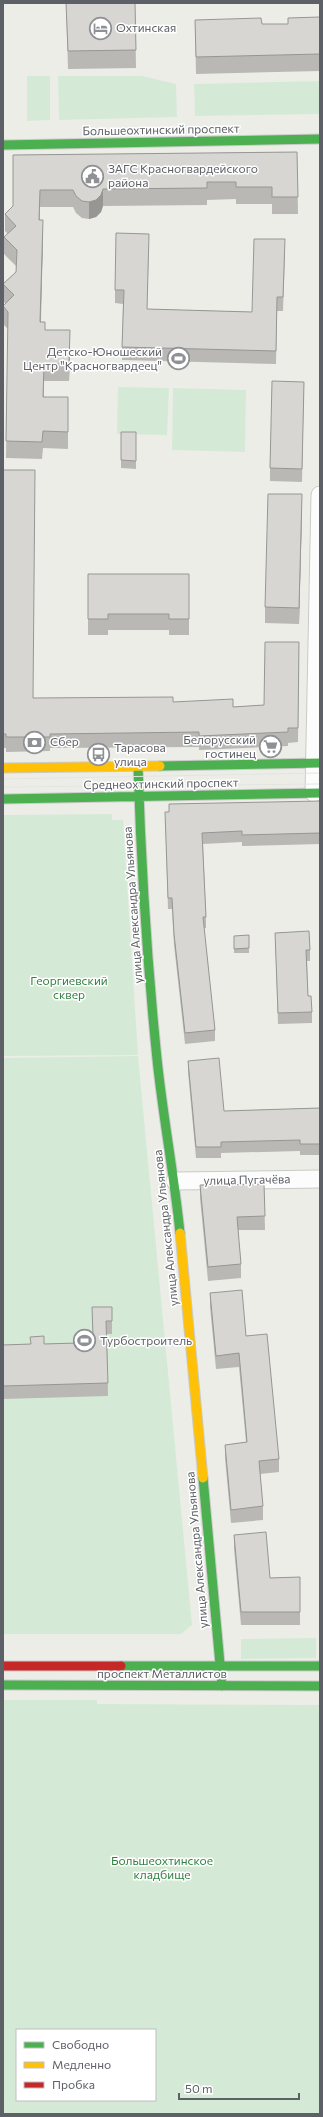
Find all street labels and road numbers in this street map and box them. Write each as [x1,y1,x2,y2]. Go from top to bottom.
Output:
street label: Большеохтинский проспект [82,121,240,137]
street label: Среднеохтинский проспект [83,775,239,791]
street label: улица Александра Ульянова [120,826,144,984]
street label: улица Александра Ульянова [150,1149,180,1307]
street label: улица Пугачёва [203,1171,291,1187]
street label: улица Александра Ульянова [182,1471,210,1629]
street label: проспект Металлистов [97,1666,227,1680]

